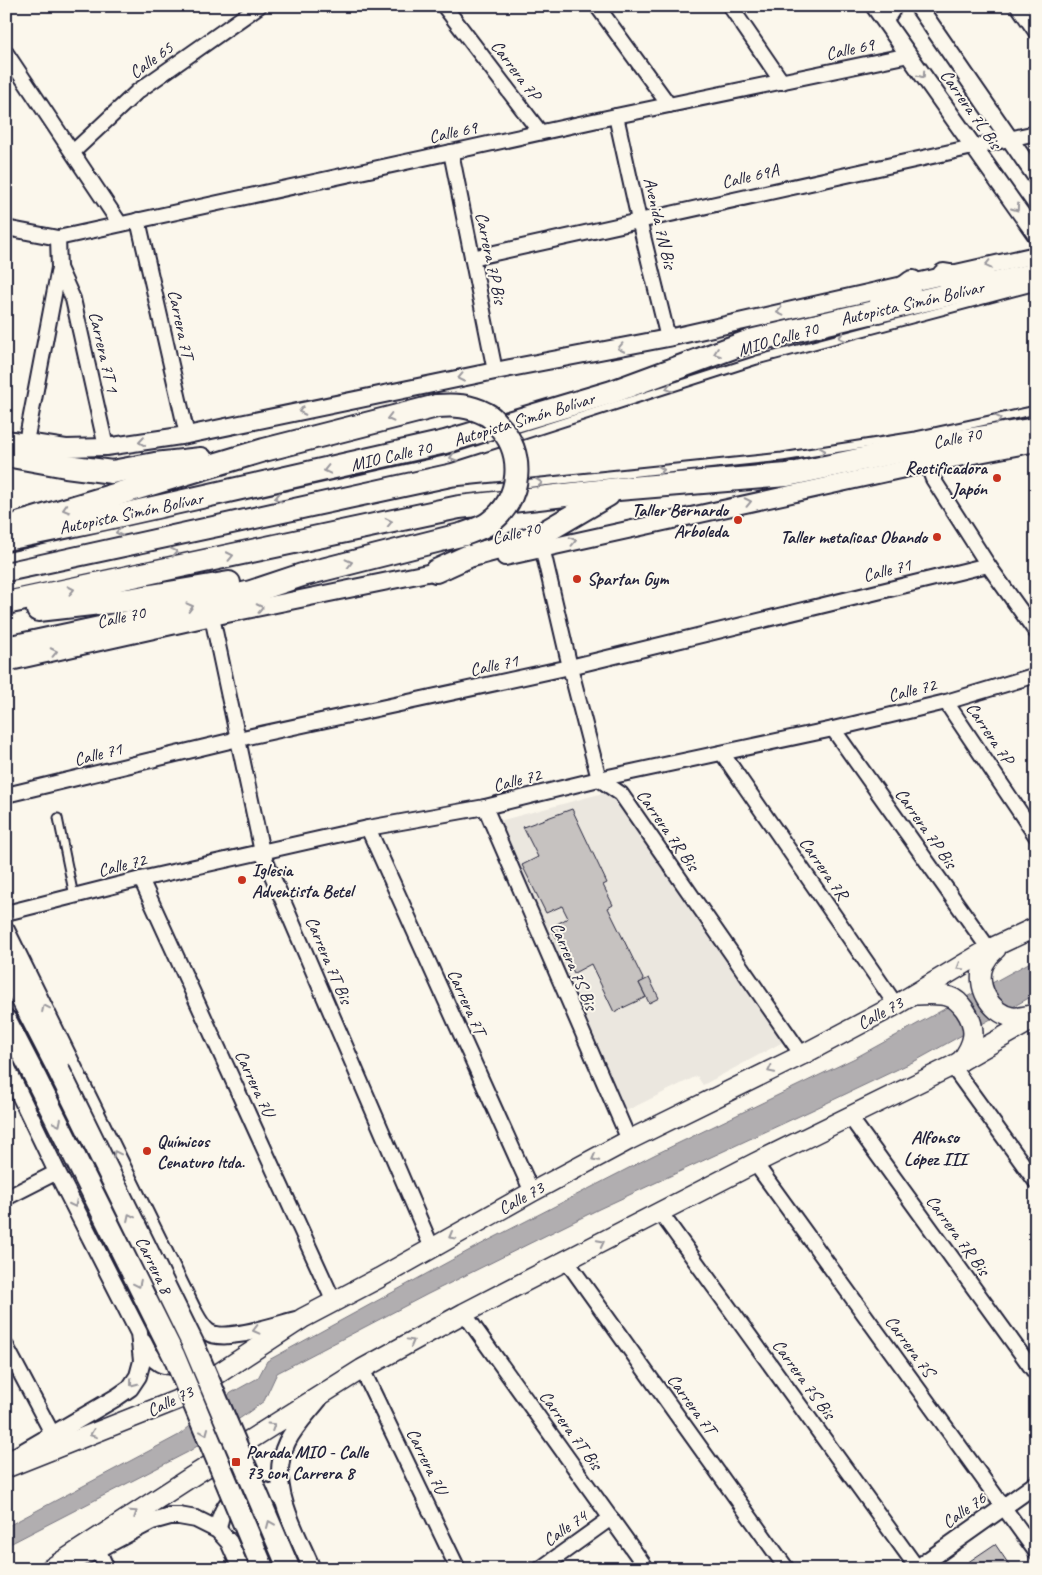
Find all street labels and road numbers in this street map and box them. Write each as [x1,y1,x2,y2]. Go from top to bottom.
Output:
street label: Calle 69 [824,33,878,65]
street label: Carrera 7P [486,35,547,107]
street label: Calle 65 [125,36,178,83]
street label: Carrera 7L Bis [936,65,1008,155]
street label: Calle 69 [427,116,481,148]
street label: Calle 69A [719,159,782,193]
street label: Avenida 7N Bis [639,175,682,273]
street label: Carrera 7P Bis [471,210,512,308]
street label: Autopista Simón Bolívar [838,275,987,330]
street label: Carrera 7T [163,288,200,364]
street label: Carrera 7T 1 [84,309,124,395]
street label: MIO Calle 70 [735,317,822,361]
street label: Autopista Simón Bolívar [451,387,599,451]
street label: Calle 70 [931,422,985,453]
street label: MIO Calle 70 [348,436,436,476]
street label: Autopista Simón Bolívar [57,487,206,539]
street label: Calle 70 [490,516,544,549]
street label: Calle 71 [861,553,914,587]
street label: Calle 70 [95,601,149,633]
street label: Calle 71 [468,649,521,681]
street label: Calle 72 [886,673,940,707]
street label: Carrera 7P [961,698,1020,770]
street label: Calle 71 [72,737,125,771]
street label: Calle 72 [491,763,545,797]
street label: Carrera 7P Bis [890,784,963,874]
street label: Carrera 7R Bis [632,785,705,876]
street label: Carrera 7R [795,833,855,905]
street label: Calle 72 [96,848,150,882]
street label: Carrera 7T Bis [301,913,358,1009]
street label: Carrera 7S Bis [546,919,603,1015]
street label: Carrera 7T [443,966,493,1042]
street label: Calle 73 [853,991,908,1034]
street label: Carrera 7U [230,1047,281,1122]
street label: Calle 73 [494,1176,549,1219]
street label: Carrera 7R Bis [921,1190,996,1281]
street label: Carrera 8 [131,1233,178,1299]
street label: Carrera 7S [880,1311,941,1384]
street label: Carrera 7S Bis [768,1335,841,1425]
street label: Carrera 7T [663,1369,724,1442]
street label: Calle 73 [143,1380,198,1422]
street label: Carrera 7T Bis [535,1386,608,1476]
street label: Carrera 7U [402,1425,454,1500]
street label: Calle 76 [938,1486,991,1533]
street label: Calle 74 [539,1504,593,1551]

